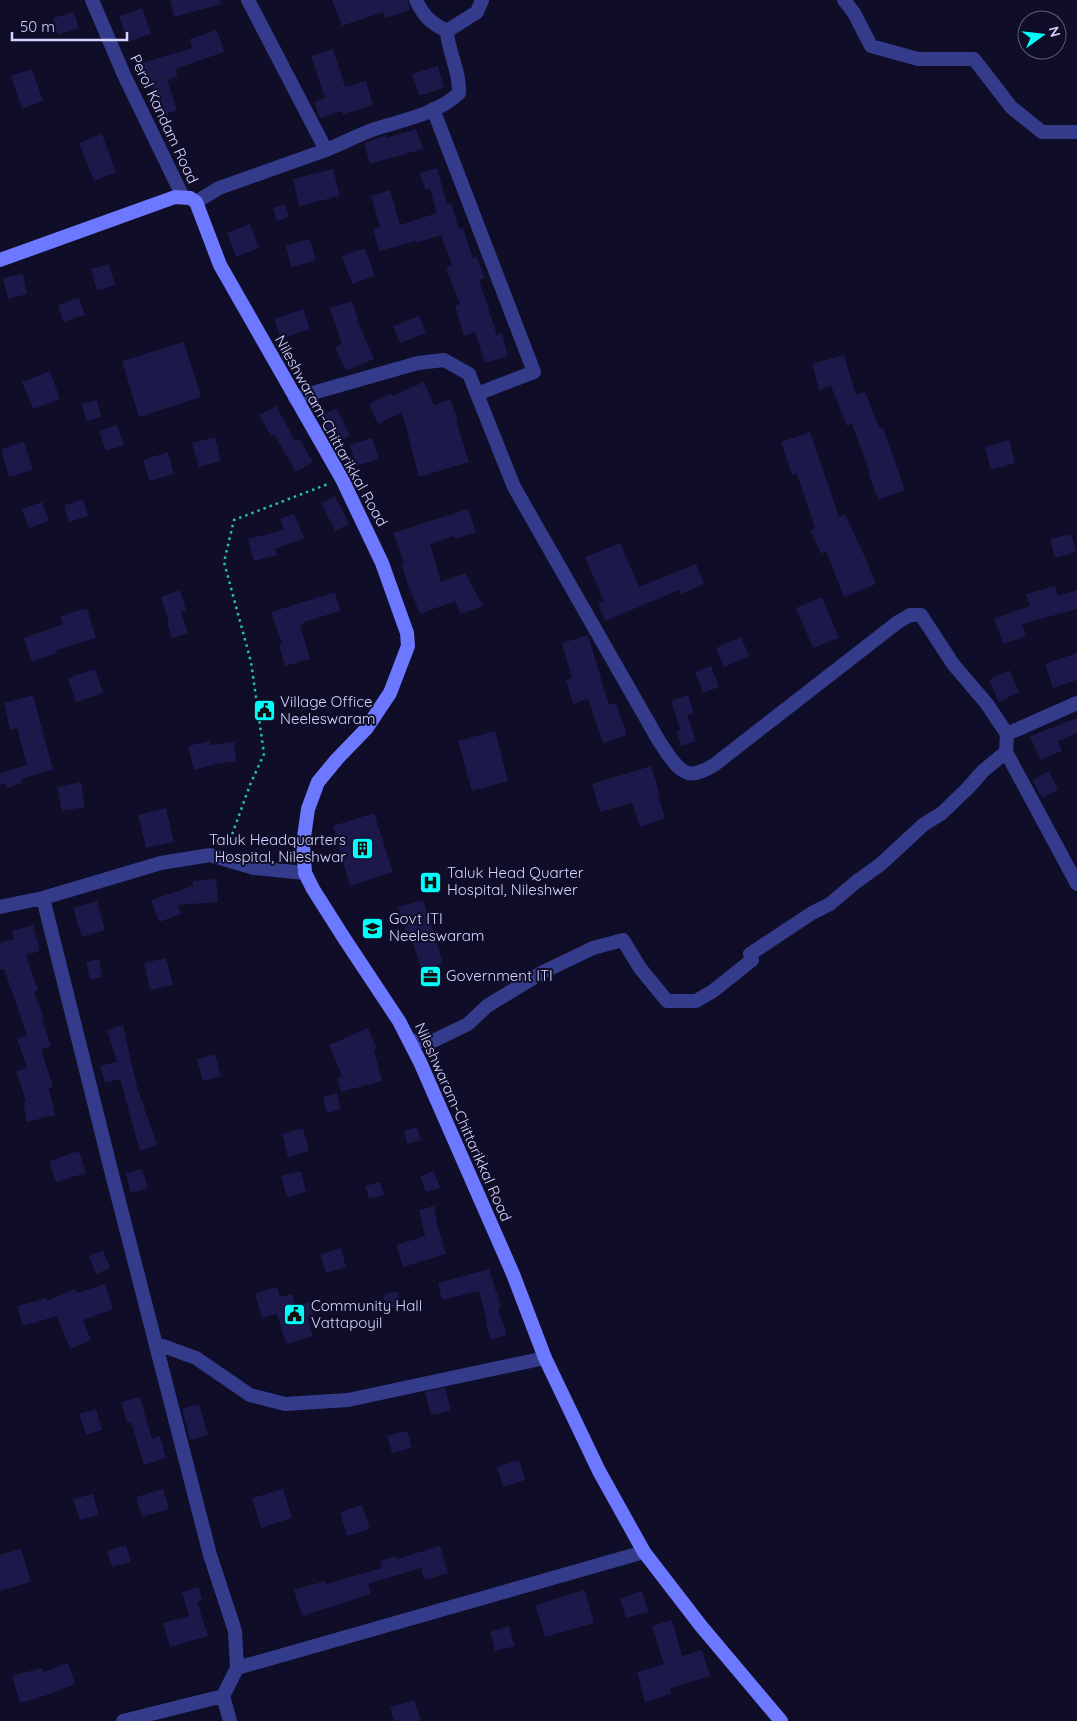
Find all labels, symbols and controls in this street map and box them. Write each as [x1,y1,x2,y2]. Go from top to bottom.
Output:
scale bar [12,10,128,42]
north arrow [1017,10,1067,60]
text: 50 m [20,17,55,36]
text: N [1045,24,1065,39]
street label: Perol Kandam Road [126,51,203,186]
street label: Nileshwaram-Chittarikkal Road [271,332,392,530]
place label: Village Office Neeleswaram [280,692,375,728]
public building icon: Village Office Neeleswaram [252,699,276,723]
place label: Taluk Headquarters Hospital, Nileshwar [209,830,346,866]
building icon: Taluk Headquarters Hospital, Nileshwar [350,837,374,861]
place label: Taluk Head Quarter Hospital, Nileshwer [447,863,584,899]
hospital icon: Taluk Head Quarter Hospital, Nileshwer [419,870,443,894]
place label: Govt ITI Neeleswaram [389,909,484,945]
school or university icon: Govt ITI Neeleswaram [361,916,385,940]
office icon: Government ITI [418,964,442,988]
place label: Government ITI [446,966,553,985]
street label: Nileshwaram-Chittarikkal Road [411,1019,516,1224]
place label: Community Hall Vattapoyil [311,1296,422,1332]
public building icon: Community Hall Vattapoyil [283,1303,307,1327]

